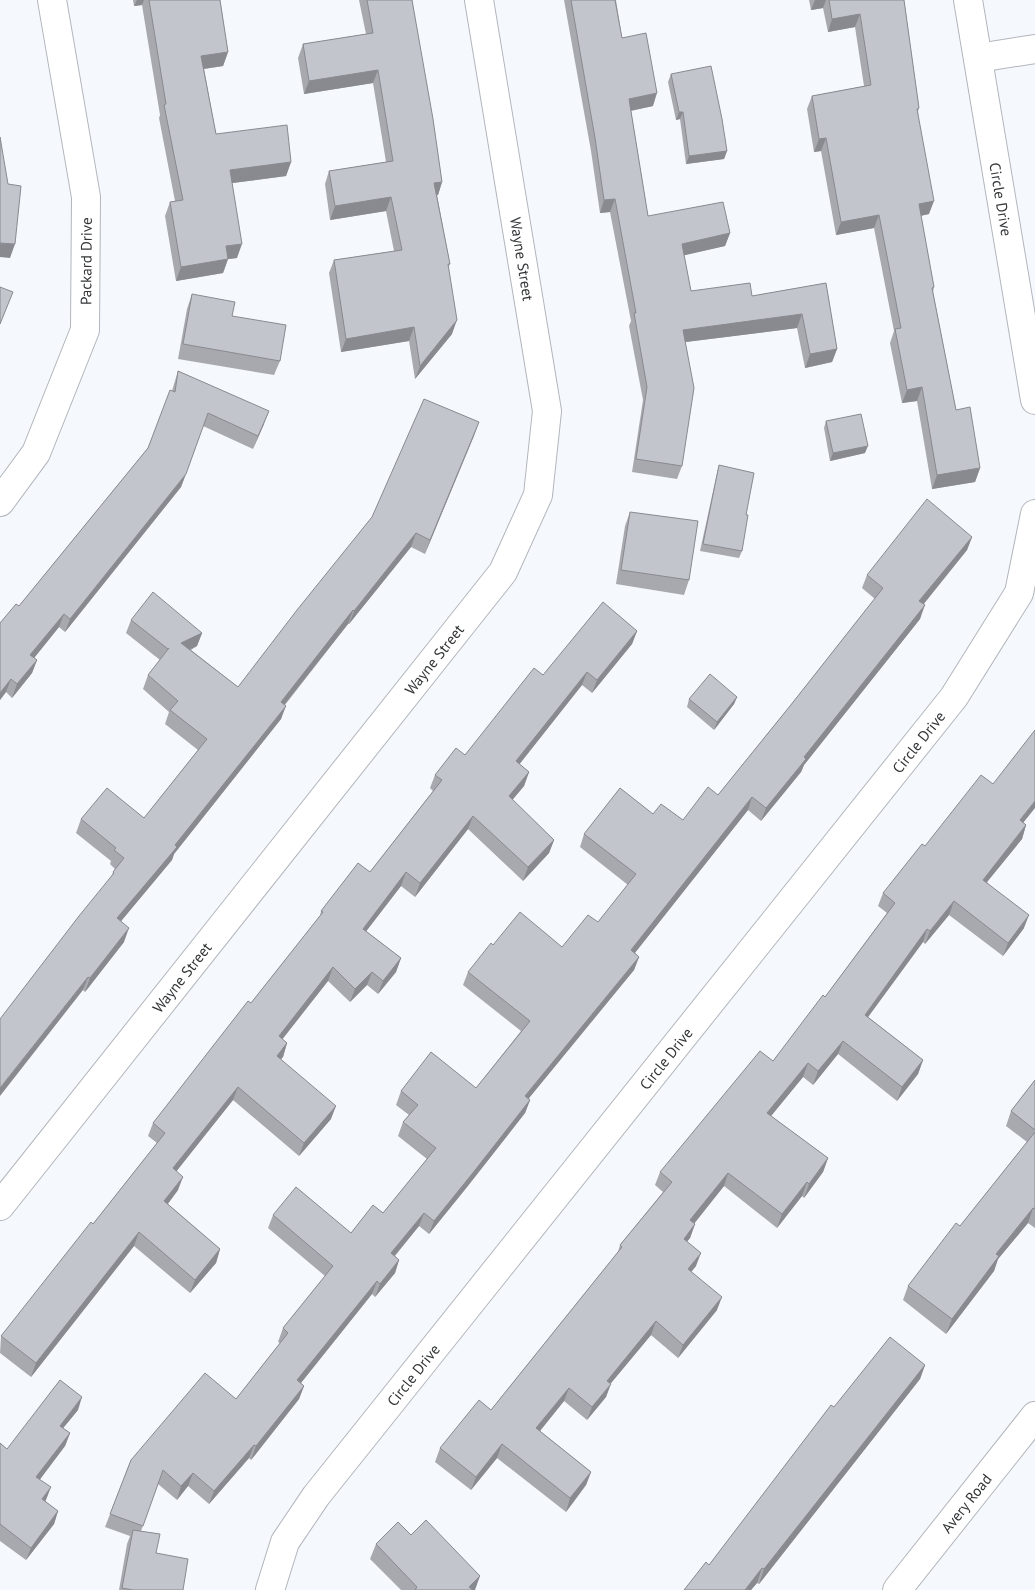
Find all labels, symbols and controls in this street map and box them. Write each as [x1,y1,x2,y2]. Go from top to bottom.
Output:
street label: Circle Drive [986,161,1017,237]
street label: Wayne Street [506,216,538,302]
street label: Packard Drive [76,217,95,305]
street label: Wayne Street [400,620,468,698]
street label: Circle Drive [888,707,949,777]
street label: Wayne Street [148,938,215,1016]
street label: Circle Drive [635,1023,696,1093]
street label: Circle Drive [382,1340,443,1410]
street label: Avery Road [937,1470,995,1536]

